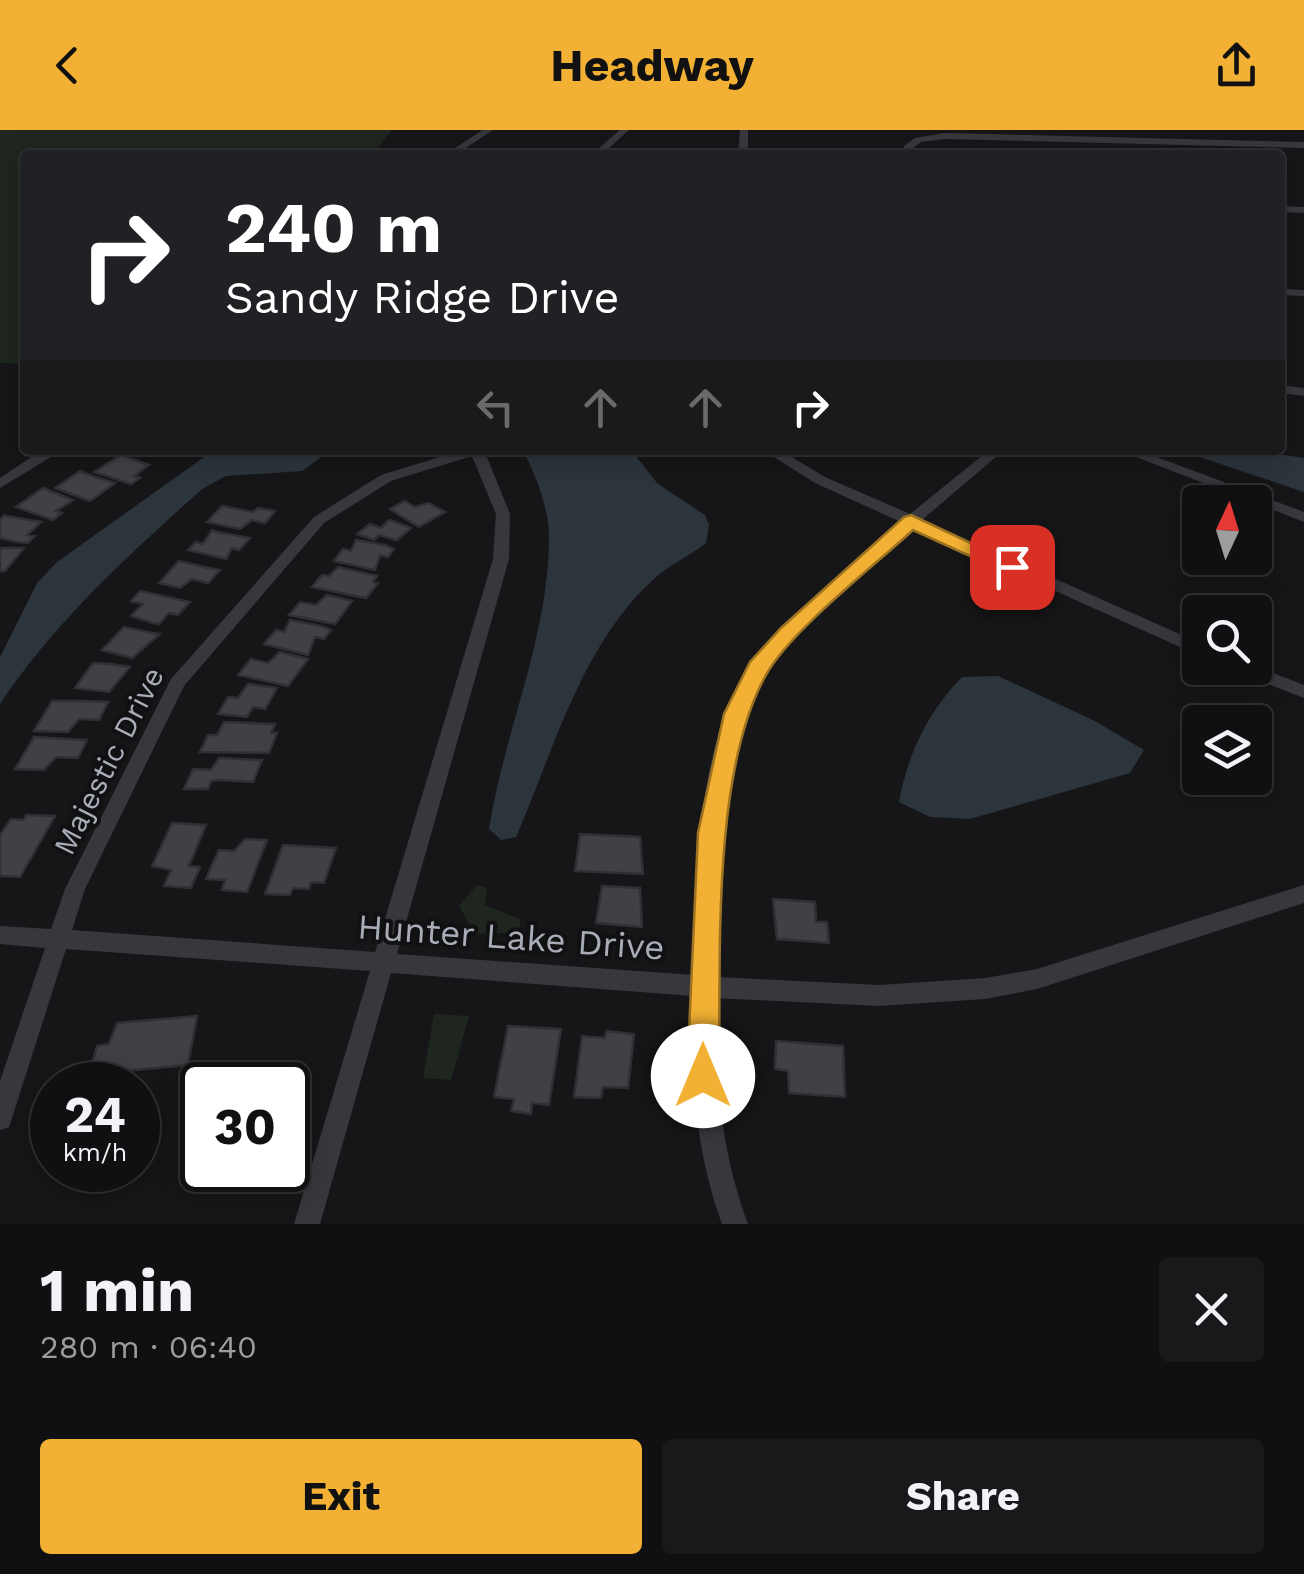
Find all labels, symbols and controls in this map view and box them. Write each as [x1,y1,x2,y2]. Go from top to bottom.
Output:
icon: back [40,38,95,93]
icon: share [1209,38,1264,93]
text: Headway [550,39,754,92]
text: 240 m [225,187,442,269]
icon: right [60,190,190,320]
text: Sandy Ridge Drive [225,271,619,324]
icon: left [468,380,523,435]
icon: ahead [573,380,628,435]
icon: ahead [678,380,733,435]
icon: right [783,380,838,435]
north arrow [1182,485,1272,575]
map controls [1182,485,1272,795]
pin [970,525,1055,610]
icon: arrive [985,540,1040,595]
button: search [1182,595,1272,685]
street label: Majestic Drive [46,661,171,860]
button: layers [1182,705,1272,795]
street label: Hunter Lake Drive [356,905,666,969]
position arrow [651,1024,755,1128]
speed limit sign: 30 [180,1062,310,1192]
text: 24 [64,1085,126,1144]
text: km/h [63,1138,127,1167]
text: 1 min [40,1255,194,1326]
button: close [1159,1257,1264,1362]
text: 280 m · 06:40 [40,1328,257,1366]
button: Exit [40,1439,642,1554]
button: Share [662,1439,1264,1554]

